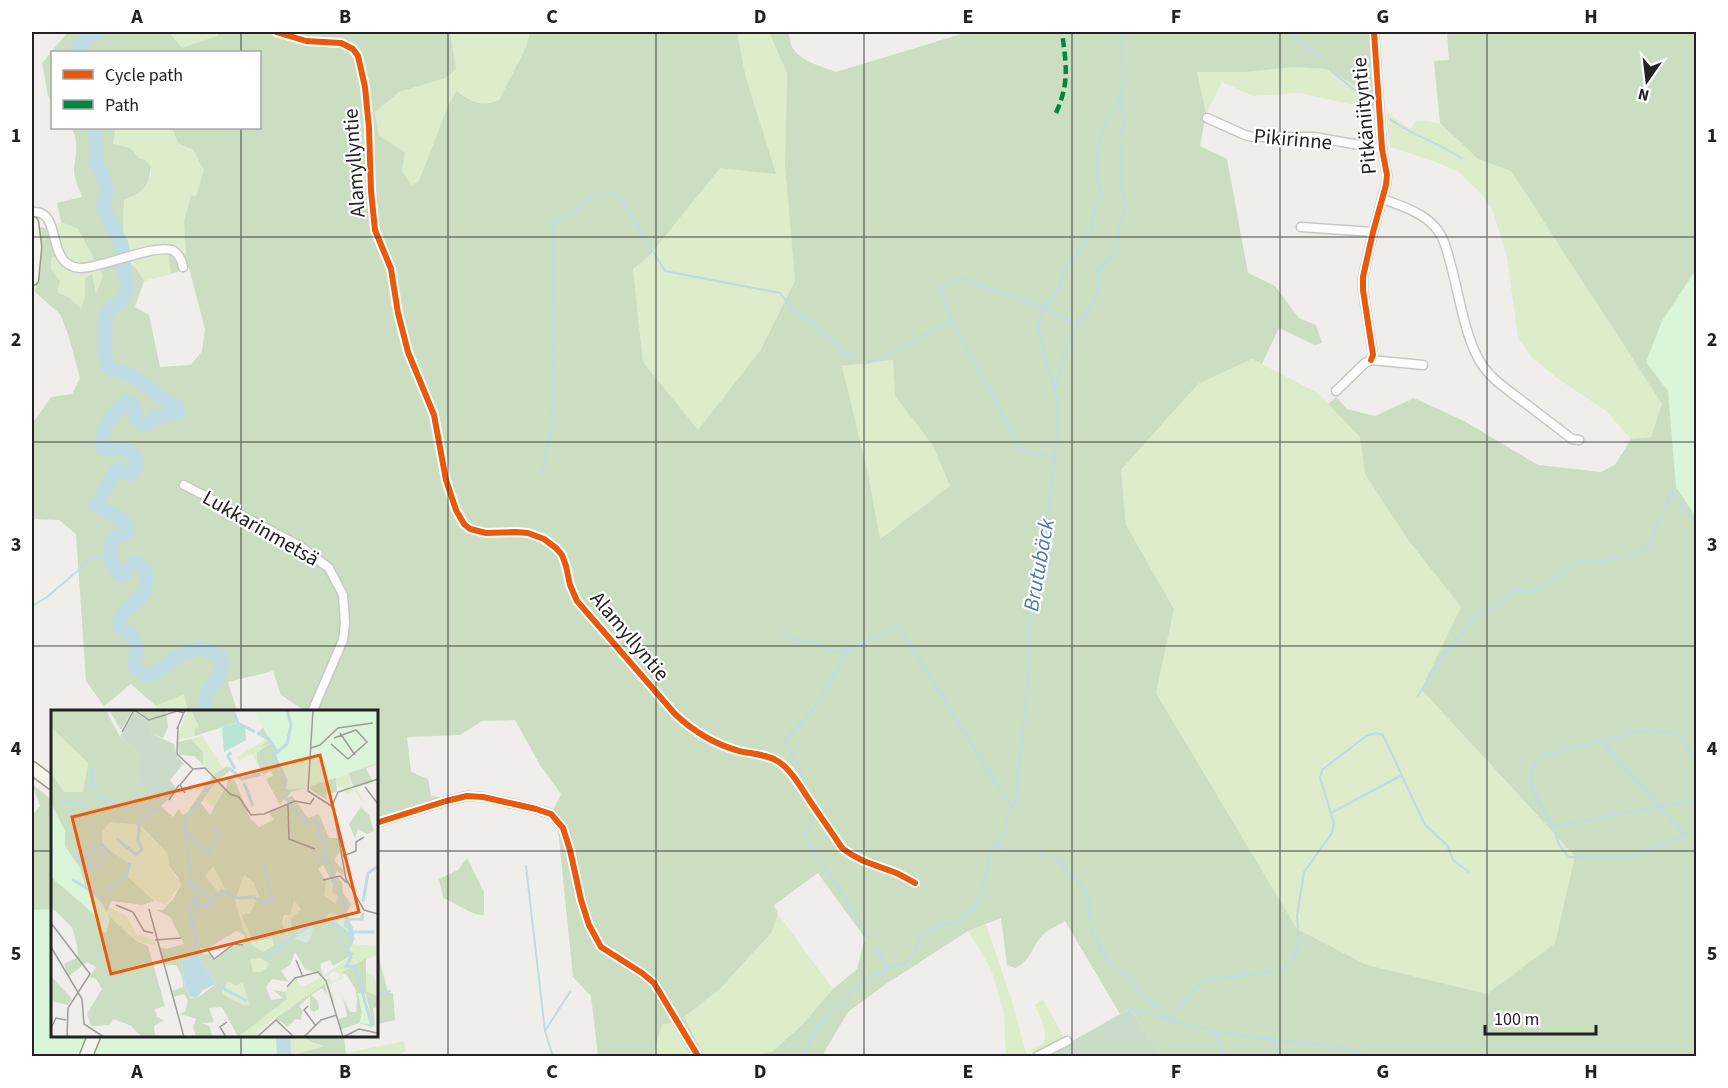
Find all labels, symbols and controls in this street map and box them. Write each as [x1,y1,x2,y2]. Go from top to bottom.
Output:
text: A [130,3,143,31]
text: B [339,3,351,31]
text: C [546,3,558,31]
text: D [754,3,766,31]
text: E [963,3,973,31]
text: F [1171,3,1181,31]
text: G [1377,3,1389,31]
text: H [1584,3,1598,31]
legend [51,51,261,129]
north arrow [1617,51,1677,111]
street label: Pitkäniityntie [1344,56,1384,176]
text: Cycle path [105,63,183,88]
text: N [1636,83,1651,107]
text: Path [105,93,139,118]
street label: Alamyllyntie [335,107,373,219]
street label: Pikirinne [1253,121,1333,157]
text: 1 [11,122,21,150]
text: 1 [1707,122,1717,150]
text: 2 [11,326,21,354]
text: 2 [1707,326,1717,354]
street label: Lukkarinmetsä [197,482,325,574]
water label: Brutubäck [1015,516,1063,614]
text: 3 [11,531,21,559]
text: 3 [1707,531,1717,559]
street label: Alamyllyntie [583,585,677,687]
inset map [51,710,378,1037]
text: 4 [11,735,22,763]
text: 4 [1707,735,1718,763]
text: 5 [11,940,21,968]
text: 5 [1707,940,1717,968]
scale bar [1485,998,1596,1036]
text: 100 m [1494,1007,1539,1032]
text: A [130,1058,143,1086]
text: B [339,1058,351,1086]
text: C [546,1058,558,1086]
text: D [754,1058,766,1086]
text: E [963,1058,973,1086]
text: F [1171,1058,1181,1086]
text: G [1377,1058,1389,1086]
text: H [1584,1058,1598,1086]

